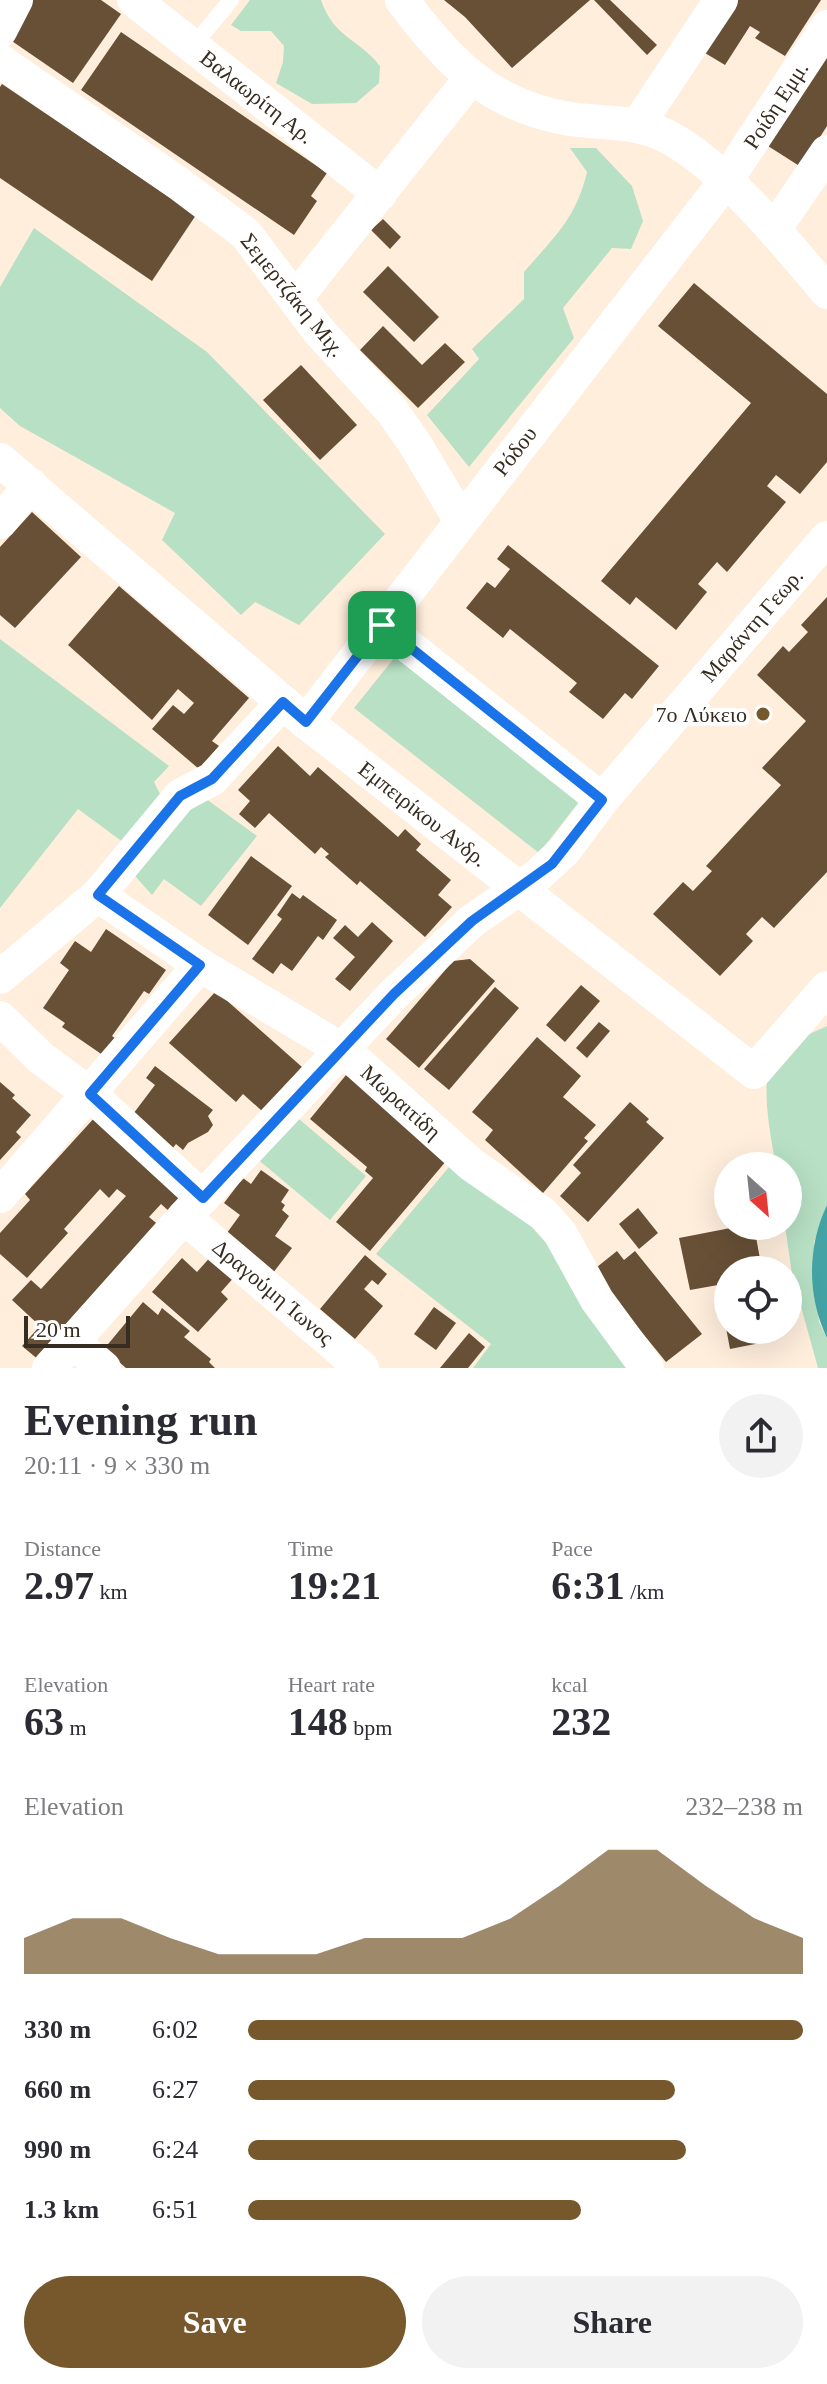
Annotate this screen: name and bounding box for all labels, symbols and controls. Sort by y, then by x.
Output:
street label: Βαλαωρίτη Αρ. [195,45,319,149]
street label: Ροίδη Εμμ. [739,57,813,153]
street label: Σεμερτζάκη Μιχ. [236,228,350,362]
street label: Ρόδου [488,421,542,481]
street label: Μαράντη Γεωρ. [696,563,808,687]
pin [348,591,416,659]
icon: arrive [360,603,404,647]
place label: 7o Λύκειο [655,702,747,727]
marker: 7o Λύκειο [754,705,772,723]
street label: Εμπειρίκου Ανδρ. [354,756,492,872]
street label: Μωραιτίδη [356,1060,446,1144]
north arrow [714,1152,802,1240]
map controls [714,1152,802,1344]
street label: Δραγούμη Ίωνος [207,1234,339,1350]
button: locate [714,1256,802,1344]
scale bar [24,1312,130,1348]
text: 20 m [36,1317,81,1342]
button: share [719,1394,803,1478]
text: Evening run [24,1396,258,1445]
text: 20:11 · 9 × 330 m [24,1451,210,1480]
text: Distance [24,1536,101,1561]
text: Time [288,1536,333,1561]
text: Pace [551,1536,593,1561]
text: 2.97 [24,1563,94,1608]
text: 19:21 [288,1563,381,1608]
text: 6:31 [551,1563,625,1608]
text: km [94,1579,128,1604]
text: /km [625,1579,664,1604]
text: Elevation [24,1672,108,1697]
text: Heart rate [288,1672,375,1697]
text: kcal [551,1672,588,1697]
text: 63 [24,1699,64,1744]
text: 148 [288,1699,348,1744]
text: 232 [551,1699,611,1744]
text: m [64,1715,87,1740]
text: bpm [348,1715,392,1740]
text: Elevation [24,1792,124,1821]
text: 232–238 m [685,1792,803,1821]
text: 330 m [24,2015,91,2044]
text: 6:02 [152,2015,198,2044]
text: 660 m [24,2075,91,2104]
text: 6:27 [152,2075,198,2104]
text: 990 m [24,2135,91,2164]
text: 6:24 [152,2135,198,2164]
text: 1.3 km [24,2195,99,2224]
text: 6:51 [152,2195,198,2224]
button: Save [24,2276,406,2368]
button: Share [422,2276,803,2368]

